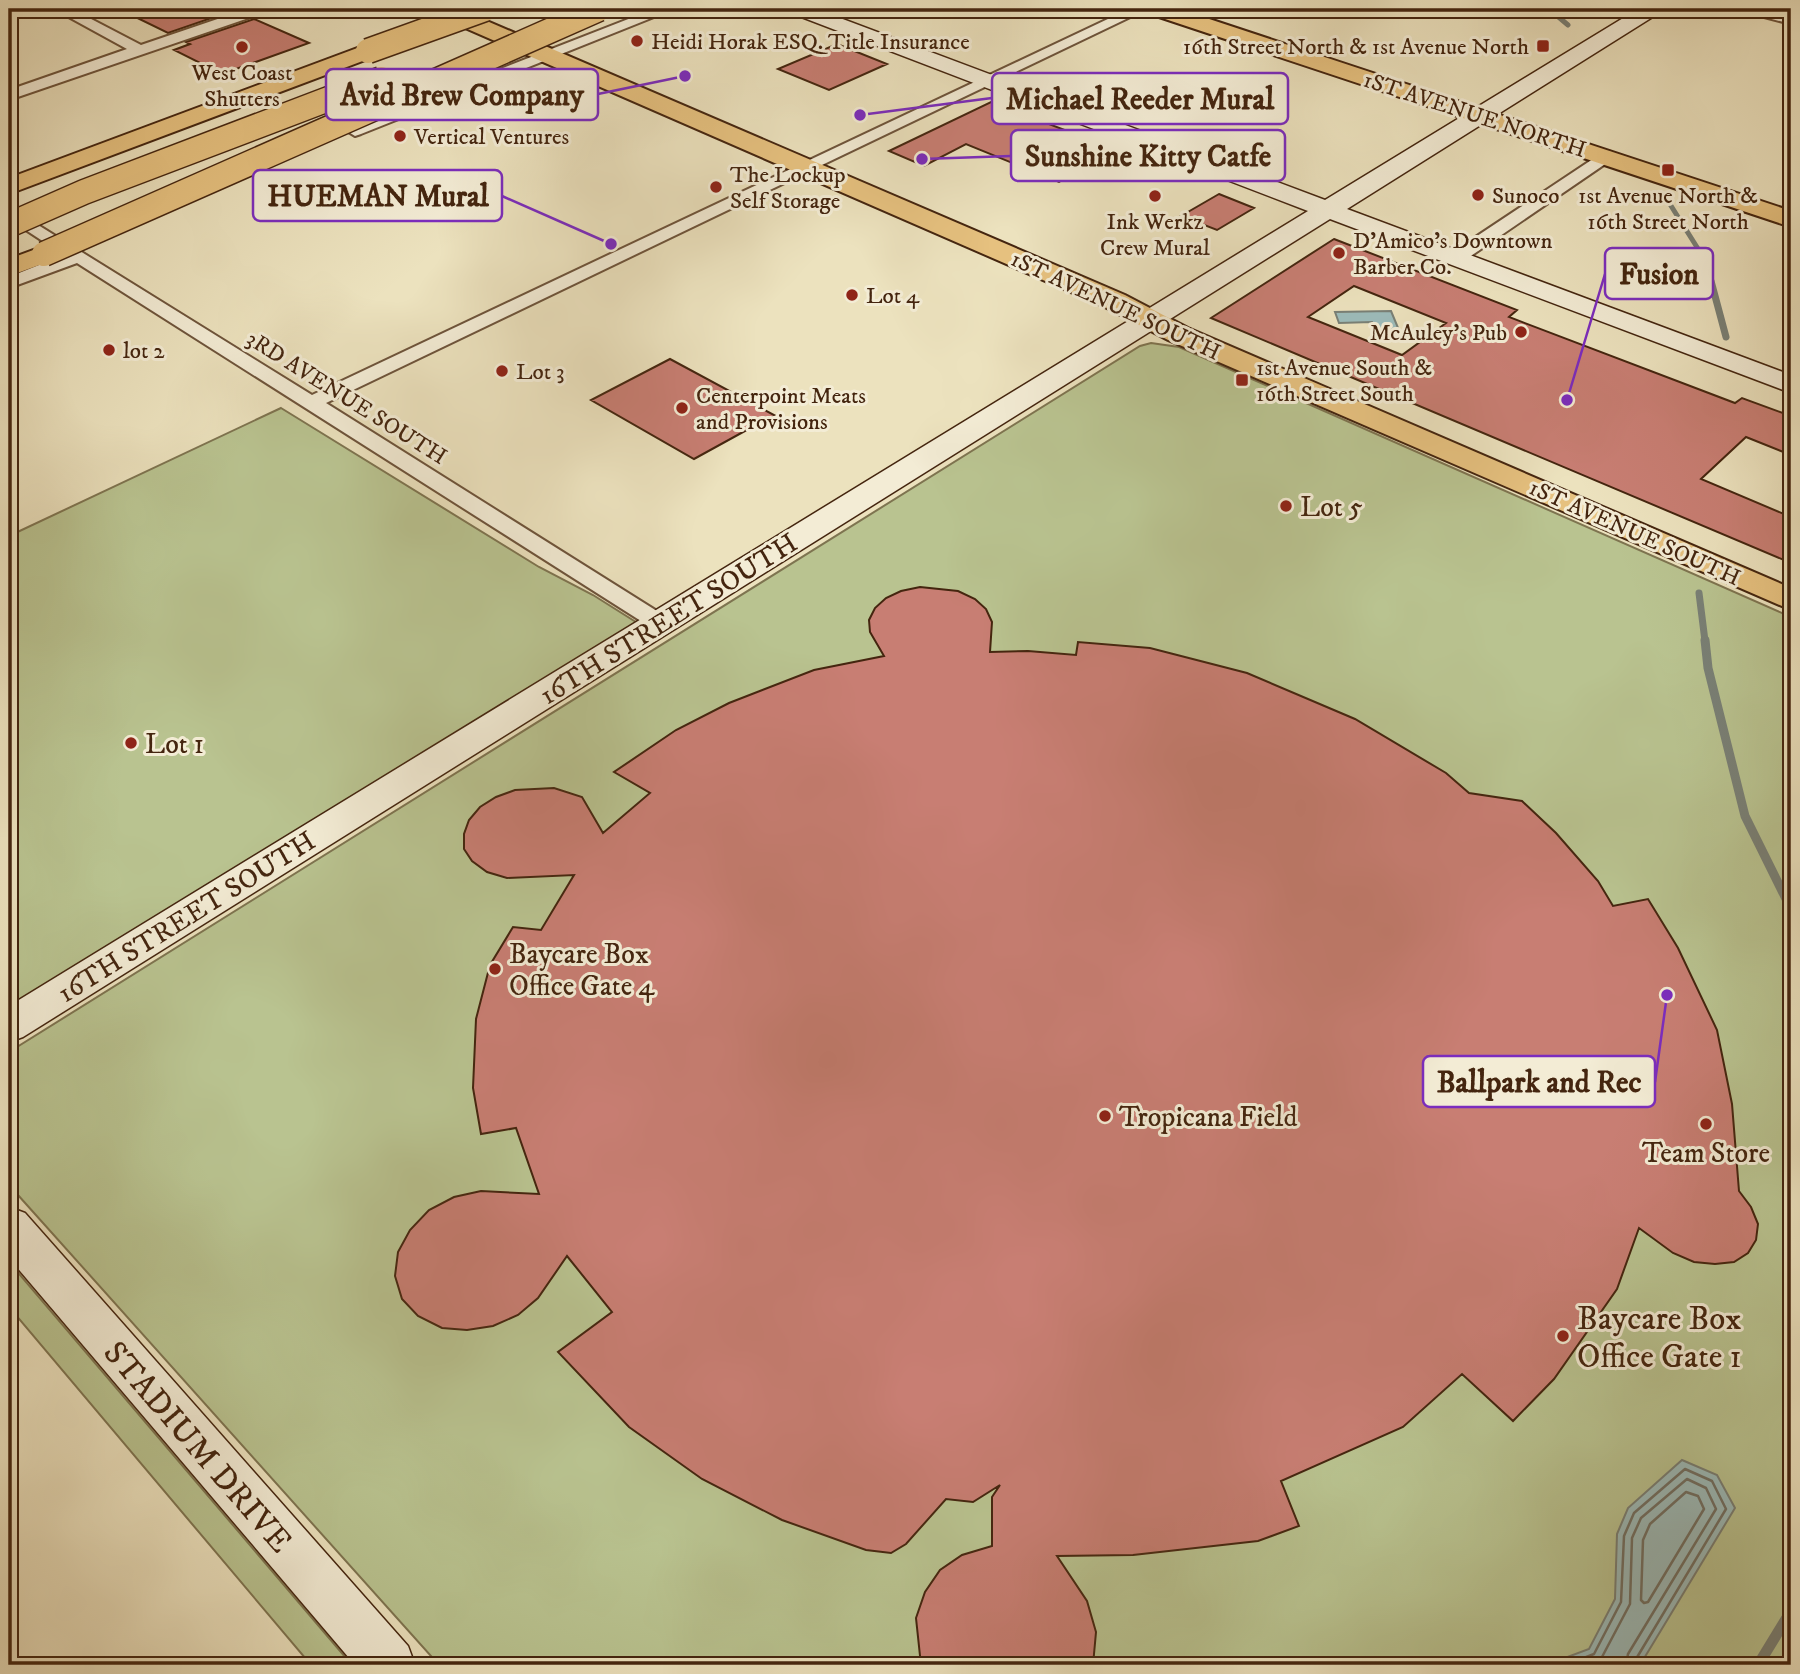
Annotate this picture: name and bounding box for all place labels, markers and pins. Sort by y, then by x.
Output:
place label: Heidi Horak ESQ. Title Insurance [651,28,970,57]
marker: Heidi Horak ESQ. Title Insurance [629,33,645,49]
place label: 16th Street North & 1st Avenue North [1183,33,1529,62]
marker: 16th Street North & 1st Avenue North [1535,38,1551,54]
marker: West Coast Shutters [234,39,250,55]
place label: West Coast Shutters [191,59,292,114]
callout: Avid Brew Company [326,69,598,120]
callout: Michael Reeder Mural [992,73,1288,124]
place label: Vertical Ventures [413,123,570,152]
marker: Vertical Ventures [392,128,408,144]
callout: Sunshine Kitty Catfe [1011,130,1285,181]
place label: The Lockup Self Storage [730,161,845,216]
marker: 1st Avenue North & 16th Street North [1660,162,1676,178]
callout: HUEMAN Mural [253,170,502,221]
marker: The Lockup Self Storage [708,179,724,195]
place label: Sunoco [1492,182,1559,211]
place label: 1st Avenue North & 16th Street North [1578,182,1758,237]
marker: Sunoco [1470,187,1486,203]
marker: Ink Werkz Crew Mural [1147,188,1163,204]
place label: Ink Werkz Crew Mural [1100,208,1210,263]
place label: D'Amico's Downtown Barber Co. [1353,227,1553,282]
marker: D'Amico's Downtown Barber Co. [1331,245,1347,261]
callout: Fusion [1605,248,1713,299]
place label: Lot 4 [866,282,920,311]
marker: Lot 4 [844,287,860,303]
place label: McAuley's Pub [1370,319,1507,348]
marker: McAuley's Pub [1513,324,1529,340]
place label: lot 2 [123,337,165,366]
marker: lot 2 [101,342,117,358]
place label: 1st Avenue South & 16th Street South [1256,354,1432,409]
place label: Lot 3 [516,358,565,387]
marker: Lot 3 [494,363,510,379]
marker: 1st Avenue South & 16th Street South [1234,372,1250,388]
place label: Centerpoint Meats and Provisions [696,382,866,437]
marker: Centerpoint Meats and Provisions [674,400,690,416]
place label: Lot 5 [1300,490,1363,525]
marker: Lot 5 [1278,498,1294,514]
place label: Lot 1 [145,727,204,762]
marker: Lot 1 [123,735,139,751]
place label: Baycare Box Office Gate 4 [509,937,655,1004]
marker: Baycare Box Office Gate 4 [487,961,503,977]
callout: Ballpark and Rec [1423,1056,1655,1107]
place label: Tropicana Field [1119,1100,1298,1135]
marker: Tropicana Field [1097,1108,1113,1124]
marker: Team Store [1698,1116,1714,1132]
place label: Team Store [1642,1136,1770,1171]
place label: Baycare Box Office Gate 1 [1577,1299,1742,1378]
marker: Baycare Box Office Gate 1 [1555,1328,1571,1344]

